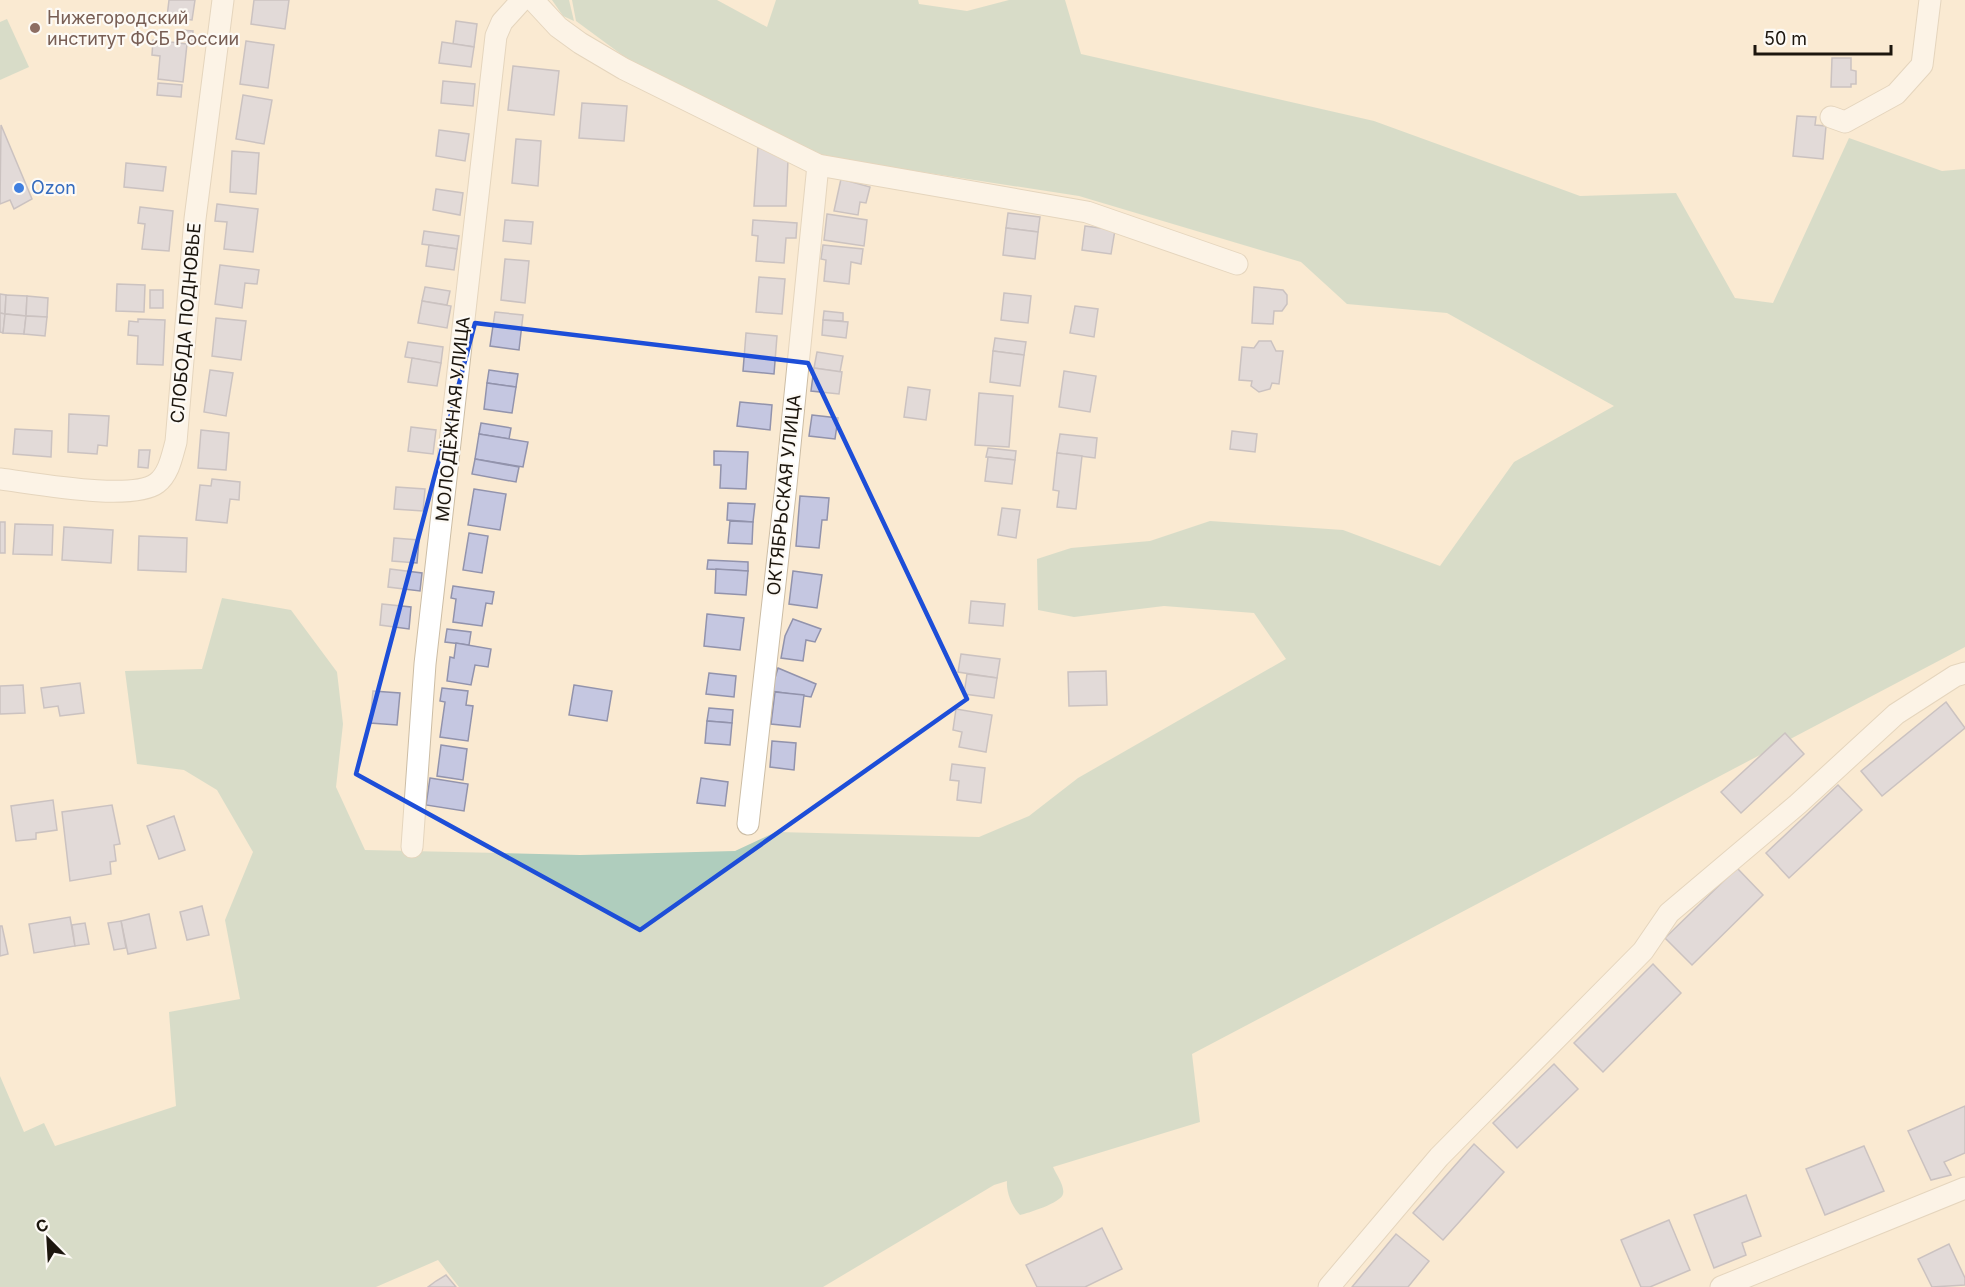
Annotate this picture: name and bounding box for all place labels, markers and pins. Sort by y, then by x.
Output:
place label: Нижегородский институт ФСБ России [47,7,239,49]
marker: Нижегородский институт ФСБ России [28,21,42,35]
place label: Ozon [31,177,76,198]
marker: Ozon [12,181,26,195]

